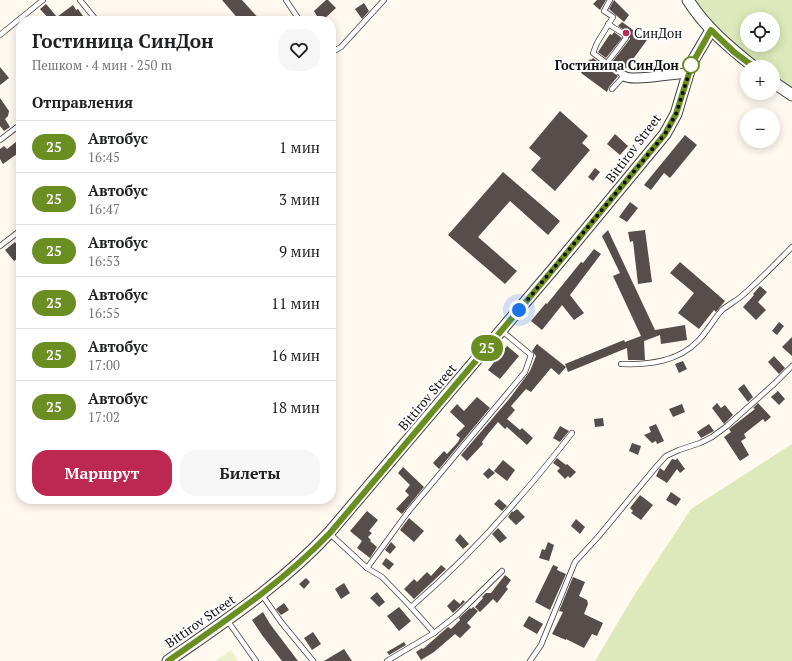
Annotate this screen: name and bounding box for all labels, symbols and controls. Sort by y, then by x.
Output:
map controls [740,12,780,148]
button: locate [740,12,780,52]
place label: СинДон [634,24,682,42]
text: Гостиница СинДон [32,28,214,53]
marker: СинДон [621,28,631,38]
button: heart [278,29,320,71]
text: Пешком · 4 мин · 250 m [32,56,172,74]
place label: Гостиница СинДон [555,56,679,74]
marker: Гостиница СинДон [682,56,700,74]
button: + [740,60,780,100]
text: Отправления [32,92,133,112]
button: − [740,108,780,148]
street label: Bittirov Street [601,110,665,186]
text: Автобус [88,128,148,148]
text: 25 [46,137,62,156]
text: 1 мин [279,137,320,157]
text: 16:45 [88,148,120,166]
text: Автобус [88,180,148,200]
text: 25 [46,189,62,208]
text: 3 мин [279,189,320,209]
text: 16:47 [88,200,120,218]
text: Автобус [88,232,148,252]
text: 25 [46,241,62,260]
text: 9 мин [279,241,320,261]
text: 16:53 [88,252,120,270]
text: Автобус [88,284,148,304]
text: 25 [46,293,62,312]
text: 11 мин [271,293,320,313]
your location [509,300,529,320]
text: 16:55 [88,304,120,322]
line badge: 25 [469,335,505,361]
text: Автобус [88,336,148,356]
text: 25 [479,338,495,357]
text: 25 [46,345,62,364]
text: 16 мин [271,345,320,365]
text: 17:00 [88,356,120,374]
street label: Bittirov Street [394,360,460,434]
text: Автобус [88,388,148,408]
text: 25 [46,397,62,416]
text: 18 мин [271,397,320,417]
text: 17:02 [88,408,120,426]
button: Маршрут [32,450,172,496]
button: Билеты [180,450,320,496]
street label: Bittirov Street [161,590,239,652]

